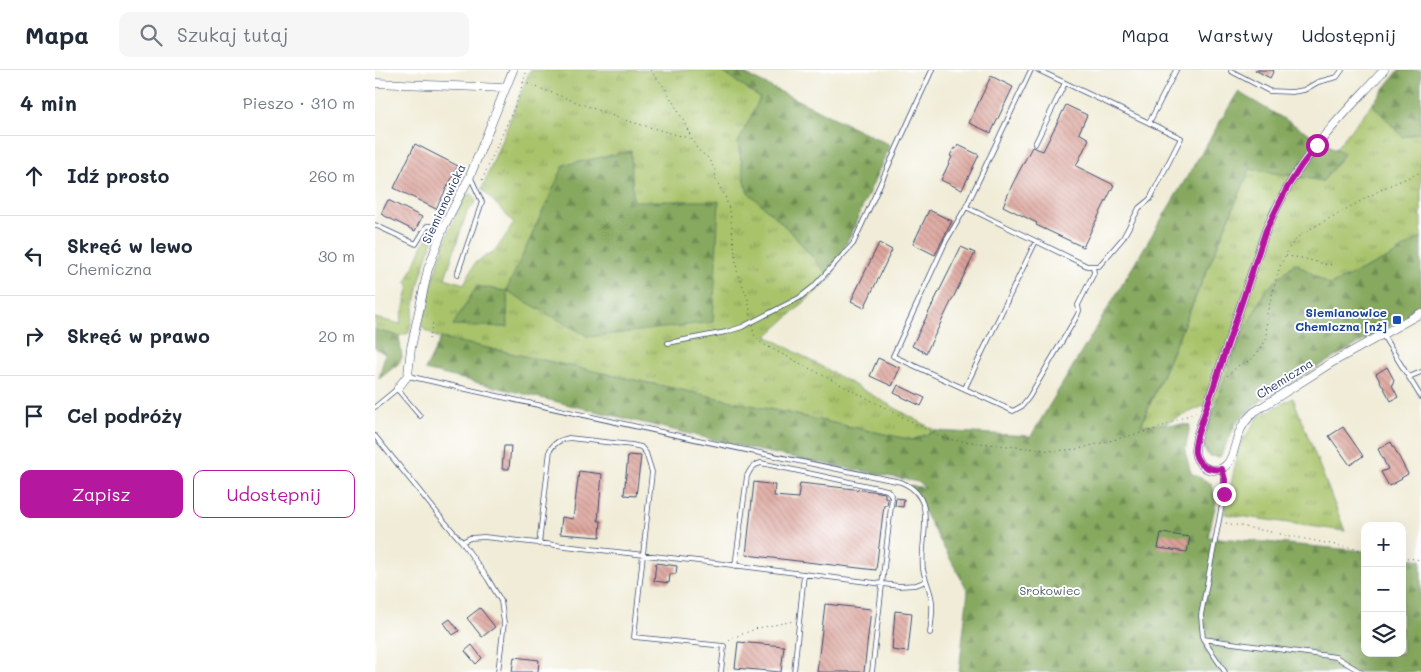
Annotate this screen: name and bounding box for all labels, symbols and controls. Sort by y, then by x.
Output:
search box [119,12,469,57]
text: Mapa [25,19,89,50]
icon: search [137,21,165,49]
text: Szukaj tutaj [177,22,288,47]
text: Mapa [1121,23,1169,47]
text: Warstwy [1197,23,1273,47]
text: Udostępnij [1301,23,1396,47]
text: 4 min [20,89,77,116]
text: Pieszo · 310 m [243,92,355,113]
route start [1306,134,1329,157]
street label: Siemianowicka [418,161,469,246]
icon: ahead [20,162,48,190]
text: Idź prosto [67,163,169,188]
text: 260 m [309,165,355,186]
text: Skręć w lewo [67,233,193,258]
icon: left [20,242,48,270]
text: 30 m [318,245,355,266]
text: Chemiczna [67,258,152,279]
place label: Siemianowice Chemiczna [nż] [1295,304,1387,334]
marker: Siemianowice Chemiczna [nż] [1391,314,1403,326]
icon: right [20,322,48,350]
text: Skręć w prawo [67,323,210,348]
text: 20 m [318,325,355,346]
street label: Chemiczna [1253,354,1316,402]
icon: arrive [20,402,48,430]
text: Cel podróży [67,403,182,428]
button: Zapisz [20,470,183,518]
button: Udostępnij [193,470,355,518]
route end [1213,483,1236,506]
map controls [1361,522,1406,657]
button: + [1361,522,1406,567]
button: − [1361,567,1406,612]
park label: Srokowiec [1020,582,1080,598]
button: layers [1361,612,1406,657]

